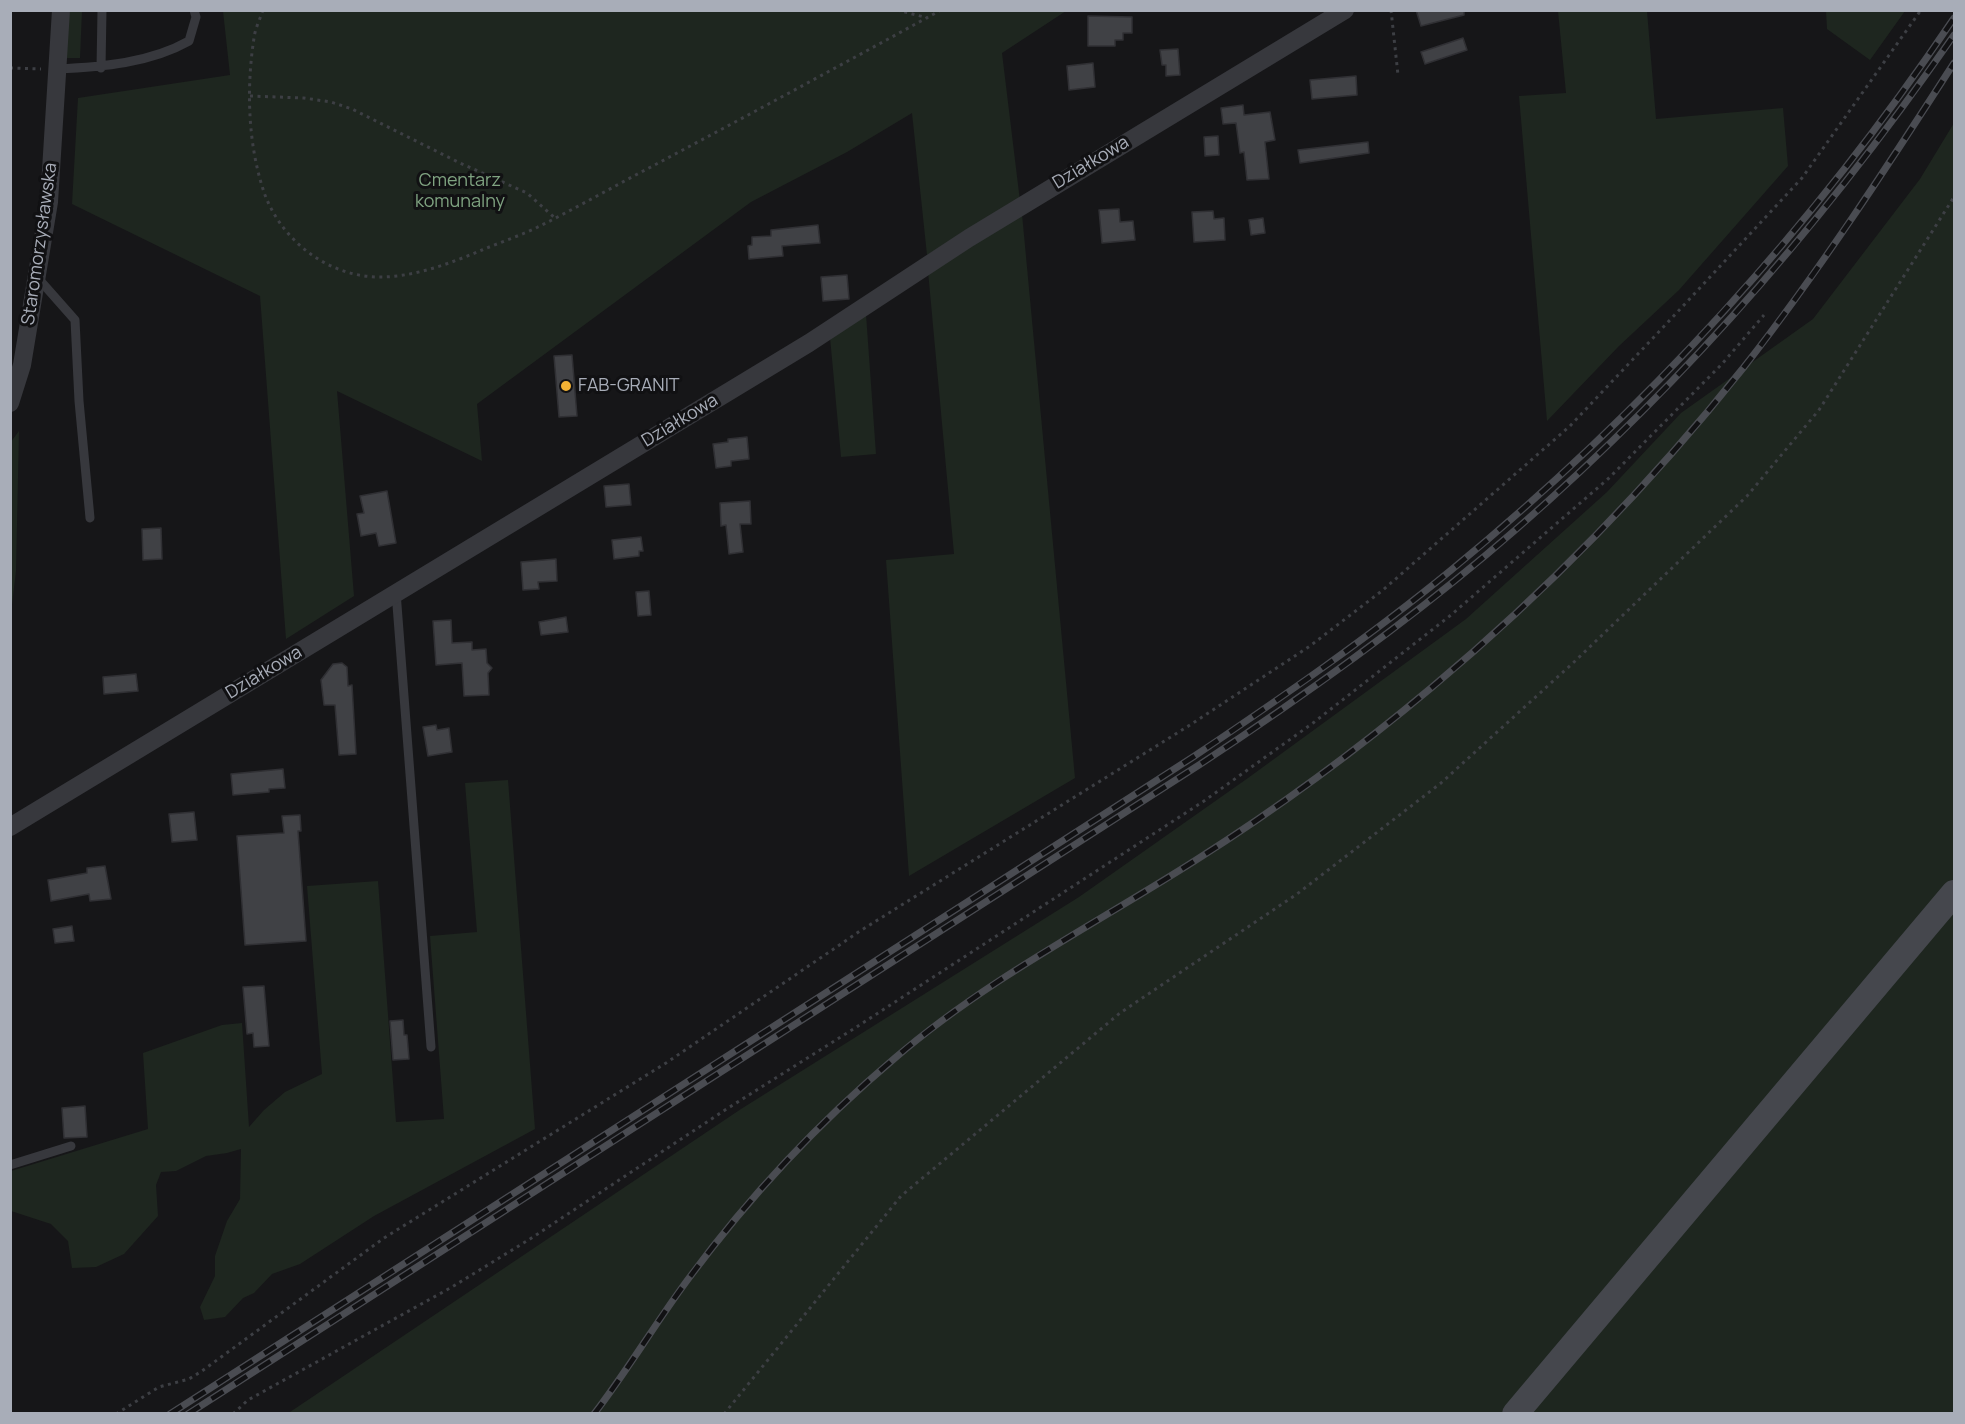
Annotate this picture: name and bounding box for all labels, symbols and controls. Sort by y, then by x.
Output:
street label: Działkowa [1049,132,1133,194]
street label: Staromorzysławska [18,161,62,327]
park label: Cmentarz komunalny [415,170,505,213]
place label: FAB-GRANIT [578,375,680,397]
marker: FAB-GRANIT [559,379,573,393]
street label: Działkowa [638,390,722,452]
street label: Działkowa [222,642,306,704]

